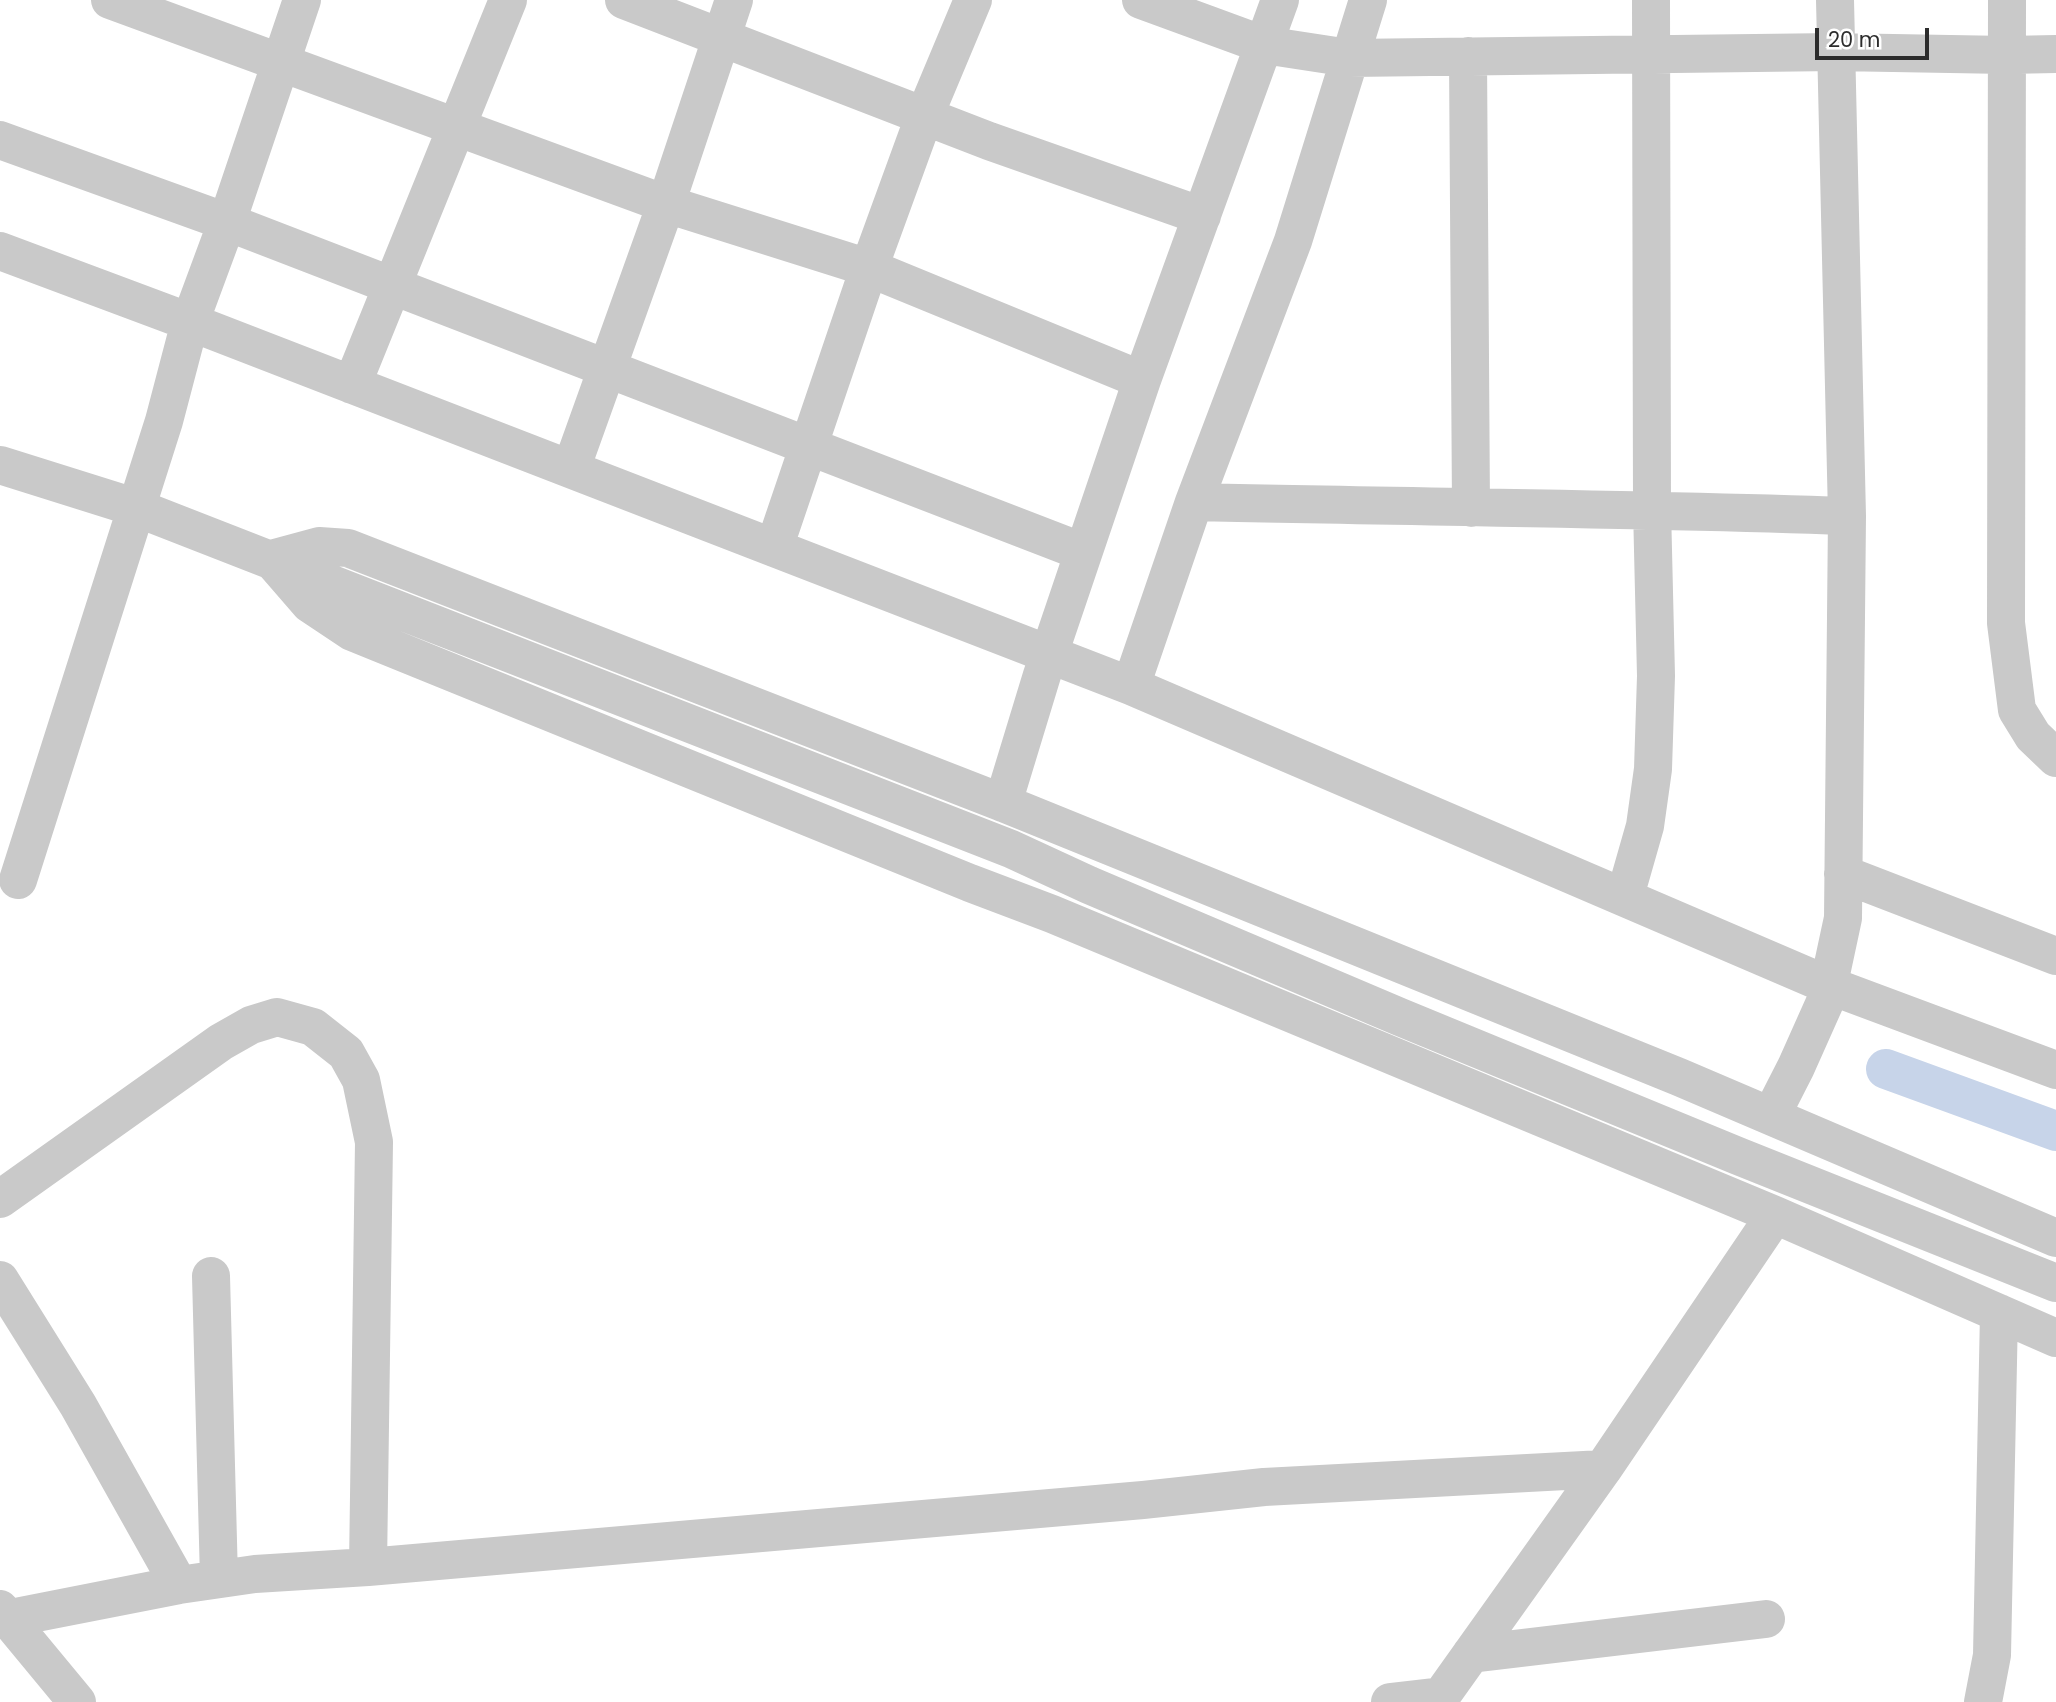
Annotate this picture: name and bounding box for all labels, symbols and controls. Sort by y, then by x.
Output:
scale bar [1818,14,1932,58]
text: 20 m [1828,25,1881,54]

